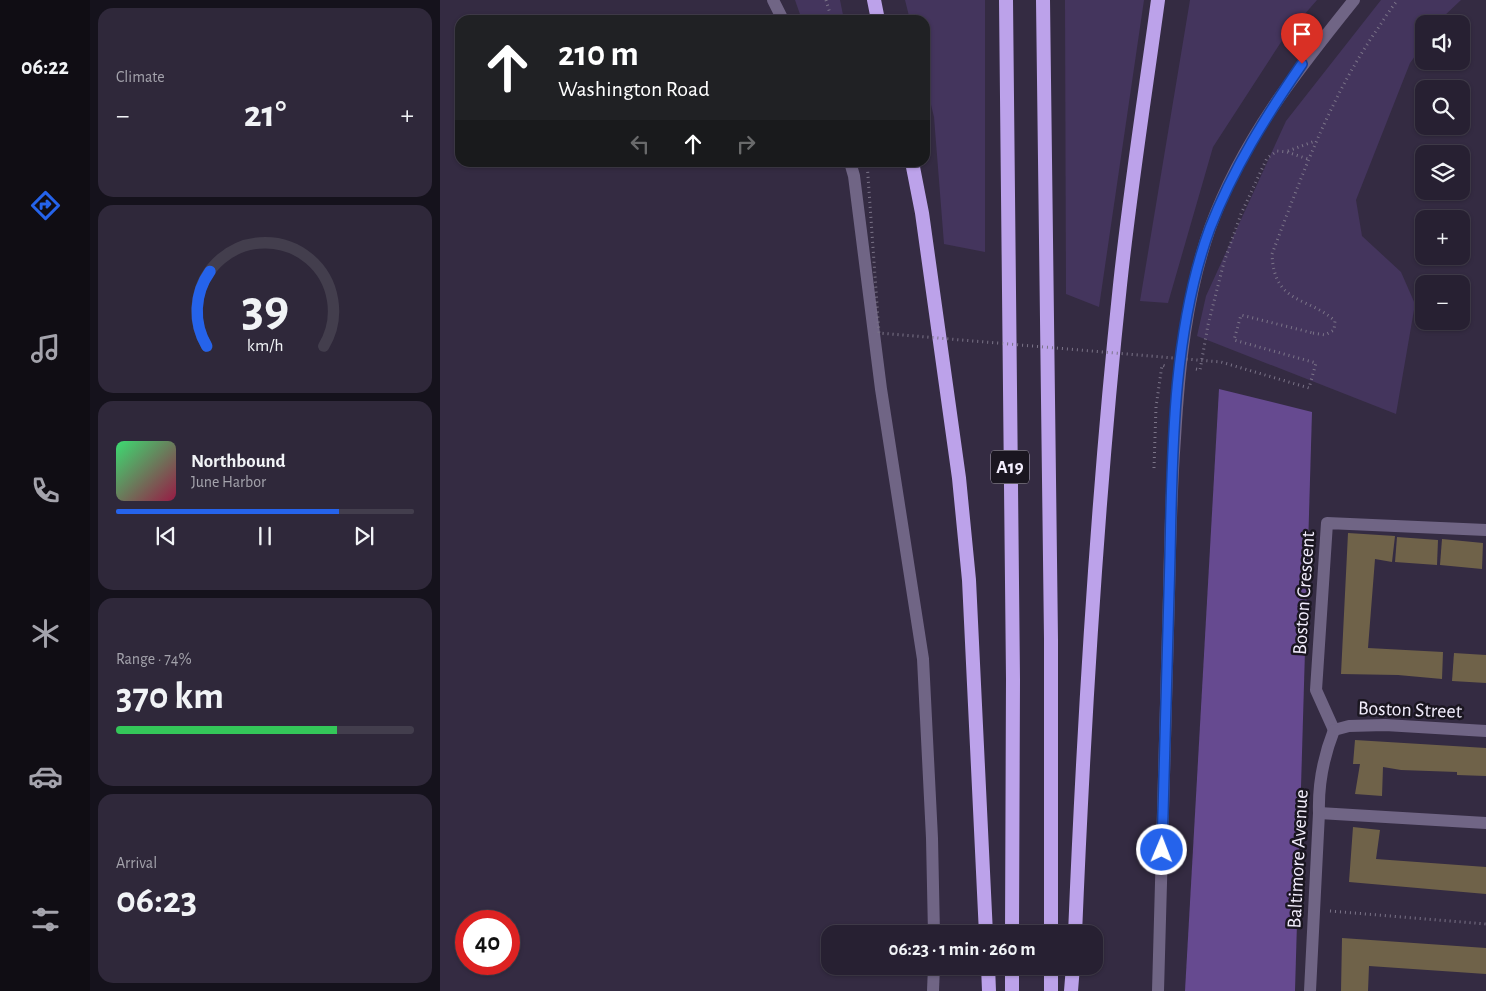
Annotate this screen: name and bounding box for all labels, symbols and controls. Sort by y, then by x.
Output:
pin [1281,13,1323,64]
map controls [1415,15,1470,330]
button: sound [1415,15,1470,70]
icon: arrive [1288,20,1316,48]
icon: ahead [475,35,540,100]
text: 210 m [558,37,639,72]
text: 06:22 [21,56,69,78]
text: Climate [116,69,165,85]
text: Washington Road [558,78,710,100]
button: search [1415,80,1470,135]
text: 21° [244,96,286,134]
text: − [116,102,129,130]
text: + [401,102,414,130]
icon: left [626,130,654,158]
icon: ahead [679,130,707,158]
icon: right [732,130,760,158]
button: layers [1415,145,1470,200]
icon: directions [28,188,63,223]
button: + [1415,210,1470,265]
button: − [1415,275,1470,330]
text: 39 [241,283,289,335]
icon: music [28,331,63,366]
text: km/h [247,337,283,355]
road number: A19 [991,451,1029,484]
text: Northbound [191,452,286,471]
icon: phone [28,473,63,508]
text: June Harbor [191,474,266,490]
icon: previous [152,522,180,550]
icon: pause [251,522,279,550]
icon: next [350,522,378,550]
street label: Boston Crescent [1290,530,1318,655]
icon: climate [28,616,63,651]
text: Range · 74% [116,651,192,667]
text: 370 km [116,678,224,716]
street label: Boston Street [1358,698,1463,722]
icon: car [28,759,63,794]
street label: Baltimore Avenue [1284,789,1312,929]
position arrow [1135,823,1187,875]
text: Arrival [116,855,157,871]
text: 06:23 [116,882,197,920]
icon: filters [28,902,63,937]
speed limit sign: 40 [455,910,520,975]
text: 06:23 · 1 min · 260 m [888,940,1036,959]

